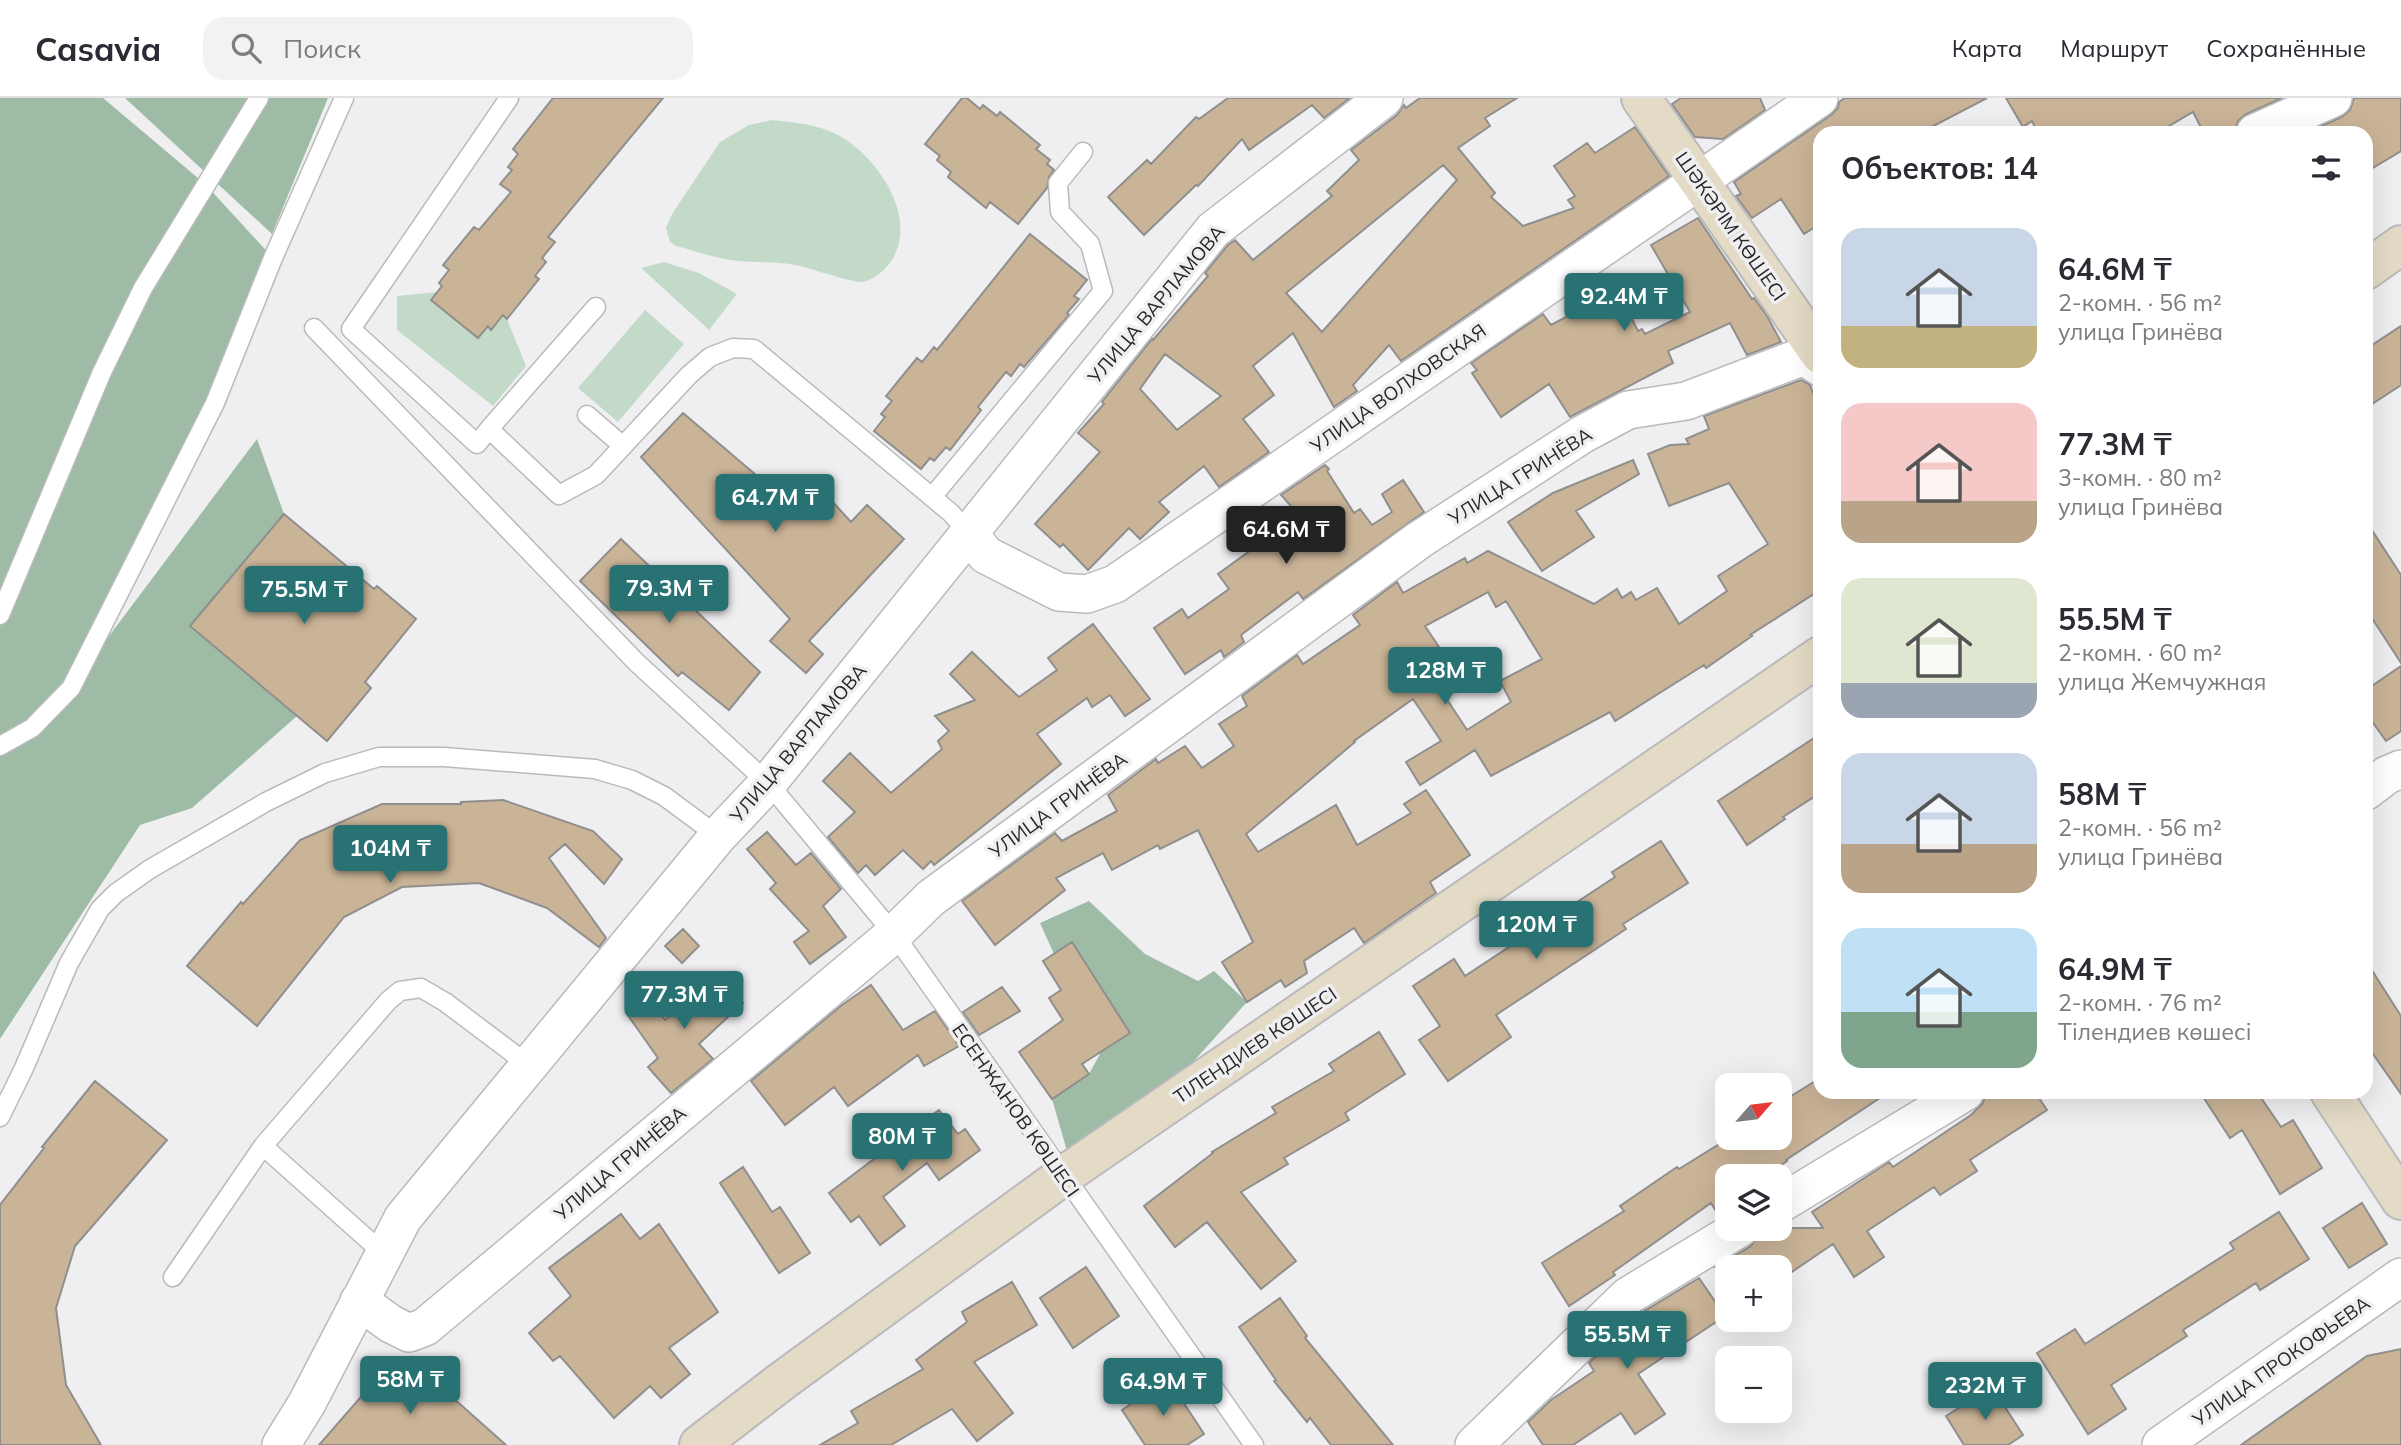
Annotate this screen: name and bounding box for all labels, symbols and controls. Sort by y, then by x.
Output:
search box [203,17,693,80]
text: Casavia [35,28,161,69]
icon: search [227,29,265,67]
text: Поиск [283,32,361,65]
text: Карта [1952,33,2022,63]
text: Маршрут [2060,33,2168,63]
text: Сохранённые [2206,33,2366,63]
street label: ШӘКӘРІМ КӨШЕСІ [1671,147,1791,305]
text: Объектов: 14 [1841,149,2038,187]
icon: filters [2307,149,2345,187]
street label: УЛИЦА ВАРЛАМОВА [1082,220,1229,389]
text: 64.6M ₸ [2058,250,2172,288]
icon: home [1897,256,1981,340]
pin: 92.4M ₸ [1559,274,1689,333]
text: 92.4M ₸ [1580,281,1668,310]
text: 2-комн. · 56 m² [2058,288,2222,317]
text: улица Гринёва [2058,317,2223,346]
street label: УЛИЦА ВОЛХОВСКАЯ [1305,318,1491,458]
street label: УЛИЦА ГРИНЁВА [1443,422,1596,530]
text: 77.3M ₸ [2058,425,2172,463]
icon: home [1897,431,1981,515]
text: 3-комн. · 80 m² [2058,463,2222,492]
pin: 64.7M ₸ [710,474,840,534]
text: 64.7M ₸ [731,482,819,511]
text: улица Гринёва [2058,492,2223,521]
pin: 64.6M ₸ [1221,506,1351,566]
text: 64.6M ₸ [1242,514,1330,543]
pin: 75.5M ₸ [239,566,369,626]
pin: 79.3M ₸ [604,566,734,625]
text: 79.3M ₸ [625,573,713,602]
text: 75.5M ₸ [260,574,348,603]
text: 55.5M ₸ [2058,600,2172,638]
icon: home [1897,606,1981,690]
text: 2-комн. · 60 m² [2058,638,2222,667]
pin: 128M ₸ [1388,648,1502,707]
text: 128M ₸ [1404,655,1486,684]
street label: УЛИЦА ВАРЛАМОВА [724,659,871,828]
text: улица Жемчужная [2058,667,2266,696]
street label: УЛИЦА ГРИНЁВА [983,747,1132,864]
text: 58M ₸ [2058,775,2146,813]
icon: home [1897,781,1981,865]
text: 2-комн. · 56 m² [2058,813,2222,842]
pin: 104M ₸ [333,826,447,885]
text: 104M ₸ [349,833,431,862]
text: улица Гринёва [2058,842,2223,871]
pin: 120M ₸ [1479,902,1593,961]
text: 120M ₸ [1495,909,1577,938]
text: 64.9M ₸ [2058,950,2172,988]
icon: home [1897,956,1981,1040]
pin: 77.3M ₸ [619,972,749,1031]
text: 77.3M ₸ [640,979,728,1008]
street label: ТІЛЕНДИЕВ КӨШЕСІ [1169,981,1341,1109]
text: 2-комн. · 76 m² [2058,988,2222,1017]
text: Тілендиев көшесі [2058,1017,2251,1046]
street label: ЕСЕНЖАНОВ КӨШЕСІ [947,1019,1085,1201]
north arrow [1715,1073,1792,1150]
map controls [1715,1073,1792,1423]
street label: УЛИЦА ГРИНЁВА [548,1101,691,1226]
pin: 80M ₸ [853,1114,951,1173]
text: 80M ₸ [868,1121,936,1150]
button: layers [1715,1164,1792,1241]
button: + [1715,1255,1792,1332]
street label: УЛИЦА ПРОКОФЬЕВА [2187,1291,2374,1432]
pin: 55.5M ₸ [1562,1312,1692,1371]
text: 55.5M ₸ [1583,1319,1671,1348]
button: − [1715,1346,1792,1423]
pin: 58M ₸ [361,1356,459,1416]
pin: 64.9M ₸ [1098,1358,1228,1418]
pin: 232M ₸ [1928,1362,2042,1422]
text: 58M ₸ [376,1364,444,1393]
text: 64.9M ₸ [1119,1366,1207,1395]
text: 232M ₸ [1944,1370,2026,1399]

